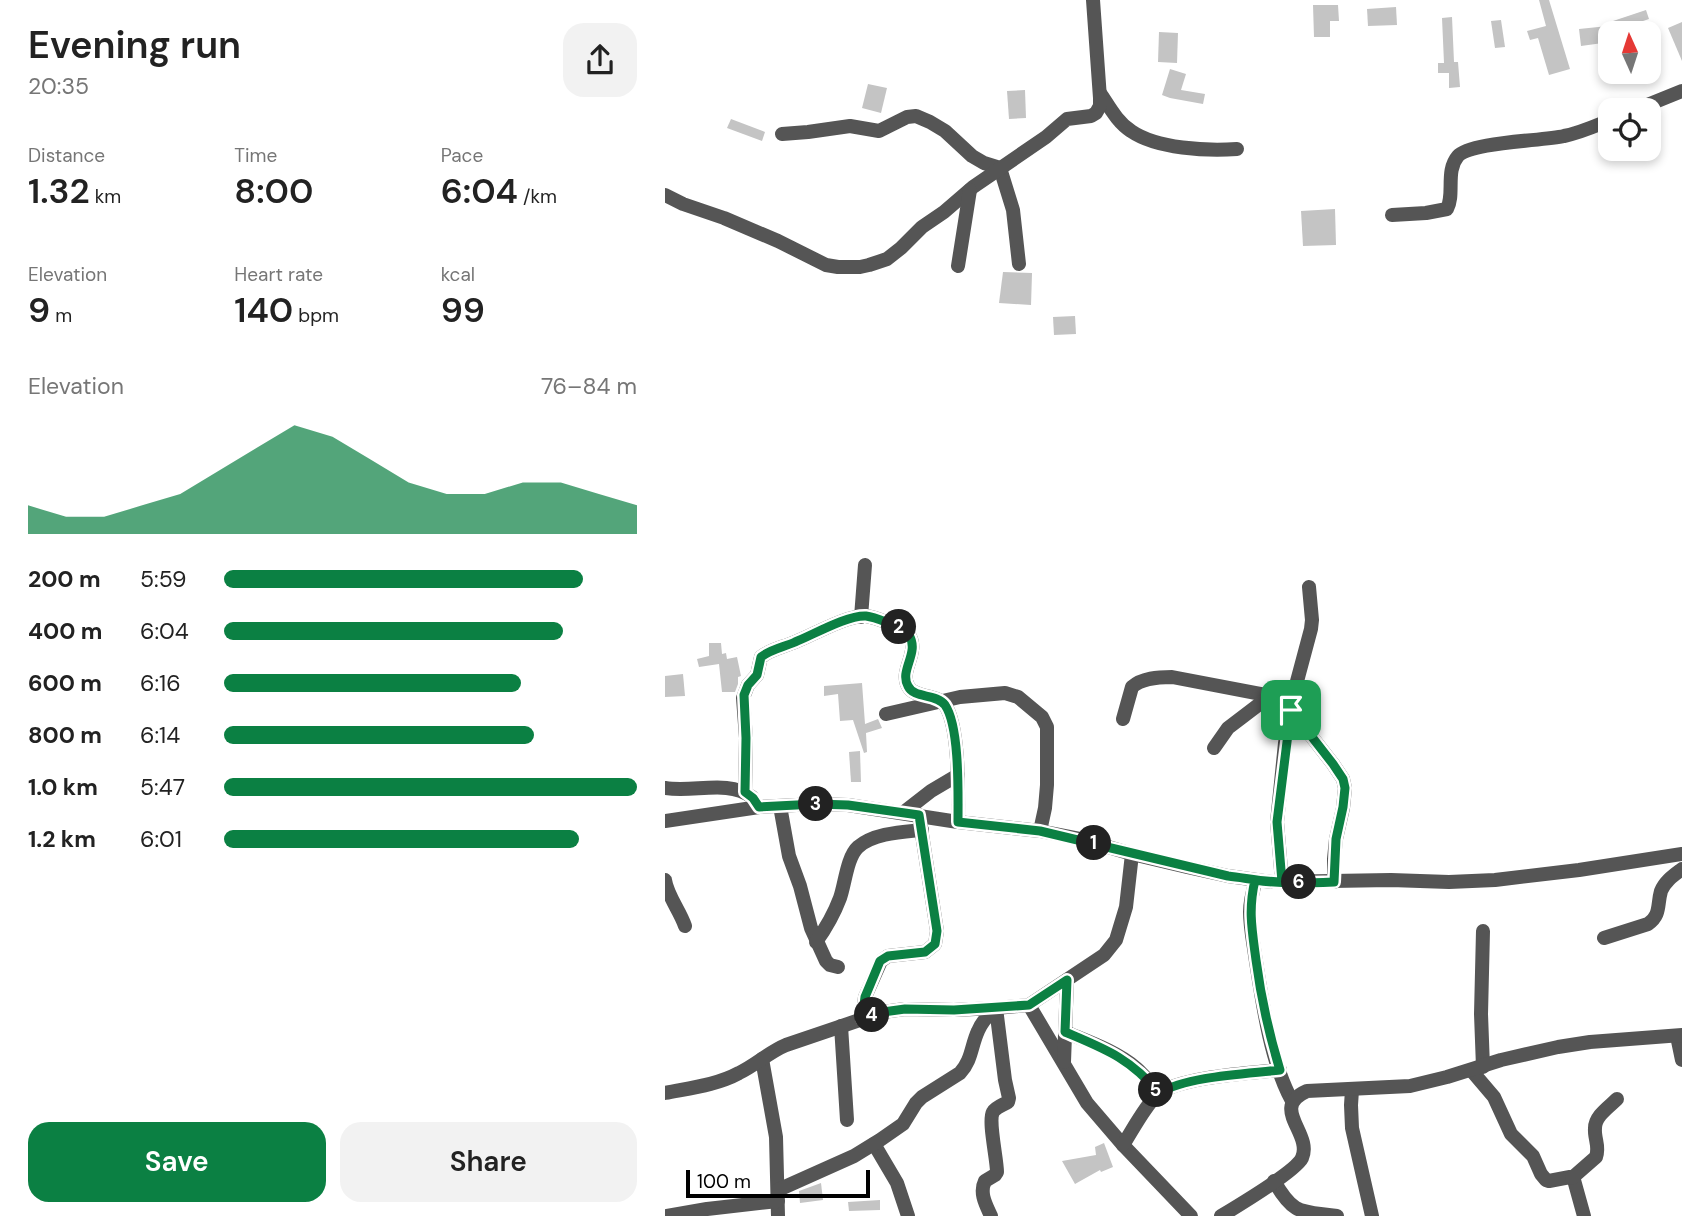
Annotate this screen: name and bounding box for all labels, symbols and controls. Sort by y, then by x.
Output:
text: Evening run [28,20,241,70]
north arrow [1598,21,1661,84]
map controls [1598,21,1661,161]
button: share [563,23,637,97]
text: 20:35 [28,71,89,101]
button: locate [1598,98,1661,161]
text: Distance [28,143,105,168]
text: Time [234,143,277,168]
text: Pace [441,143,483,168]
text: 1.32 [28,168,90,214]
text: 8:00 [234,168,313,214]
text: 6:04 [441,168,518,214]
text: km [90,184,121,209]
text: /km [518,184,557,209]
text: Elevation [28,262,107,287]
text: Heart rate [234,262,323,287]
text: kcal [441,262,475,287]
text: 9 [28,287,50,333]
text: 140 [234,287,293,333]
text: 99 [441,287,485,333]
text: m [50,303,72,328]
text: bpm [293,303,339,328]
text: Elevation [28,371,124,401]
text: 76–84 m [541,371,637,401]
text: 200 m [28,564,101,594]
text: 5:59 [140,564,186,594]
pin: 2 [881,610,917,644]
text: 2 [893,614,904,639]
text: 400 m [28,616,102,646]
text: 6:04 [140,616,189,646]
text: 600 m [28,668,102,698]
text: 6:16 [140,668,181,698]
pin [1261,680,1321,740]
icon: arrive [1272,691,1310,729]
text: 800 m [28,720,102,750]
text: 6:14 [140,720,180,750]
text: 1.0 km [28,772,98,802]
text: 5:47 [140,772,185,802]
pin: 3 [799,786,833,822]
text: 3 [810,791,821,816]
text: 1.2 km [28,824,96,854]
text: 6:01 [140,824,182,854]
pin: 1 [1077,826,1111,860]
text: 1 [1090,830,1097,855]
pin: 6 [1281,864,1317,900]
text: 6 [1292,869,1305,894]
pin: 4 [855,998,889,1032]
text: 4 [865,1002,878,1027]
pin: 5 [1139,1072,1173,1108]
text: 5 [1150,1077,1161,1102]
button: Save [28,1122,326,1202]
button: Share [340,1122,637,1202]
scale bar [686,1167,870,1199]
text: 100 m [697,1169,751,1194]

